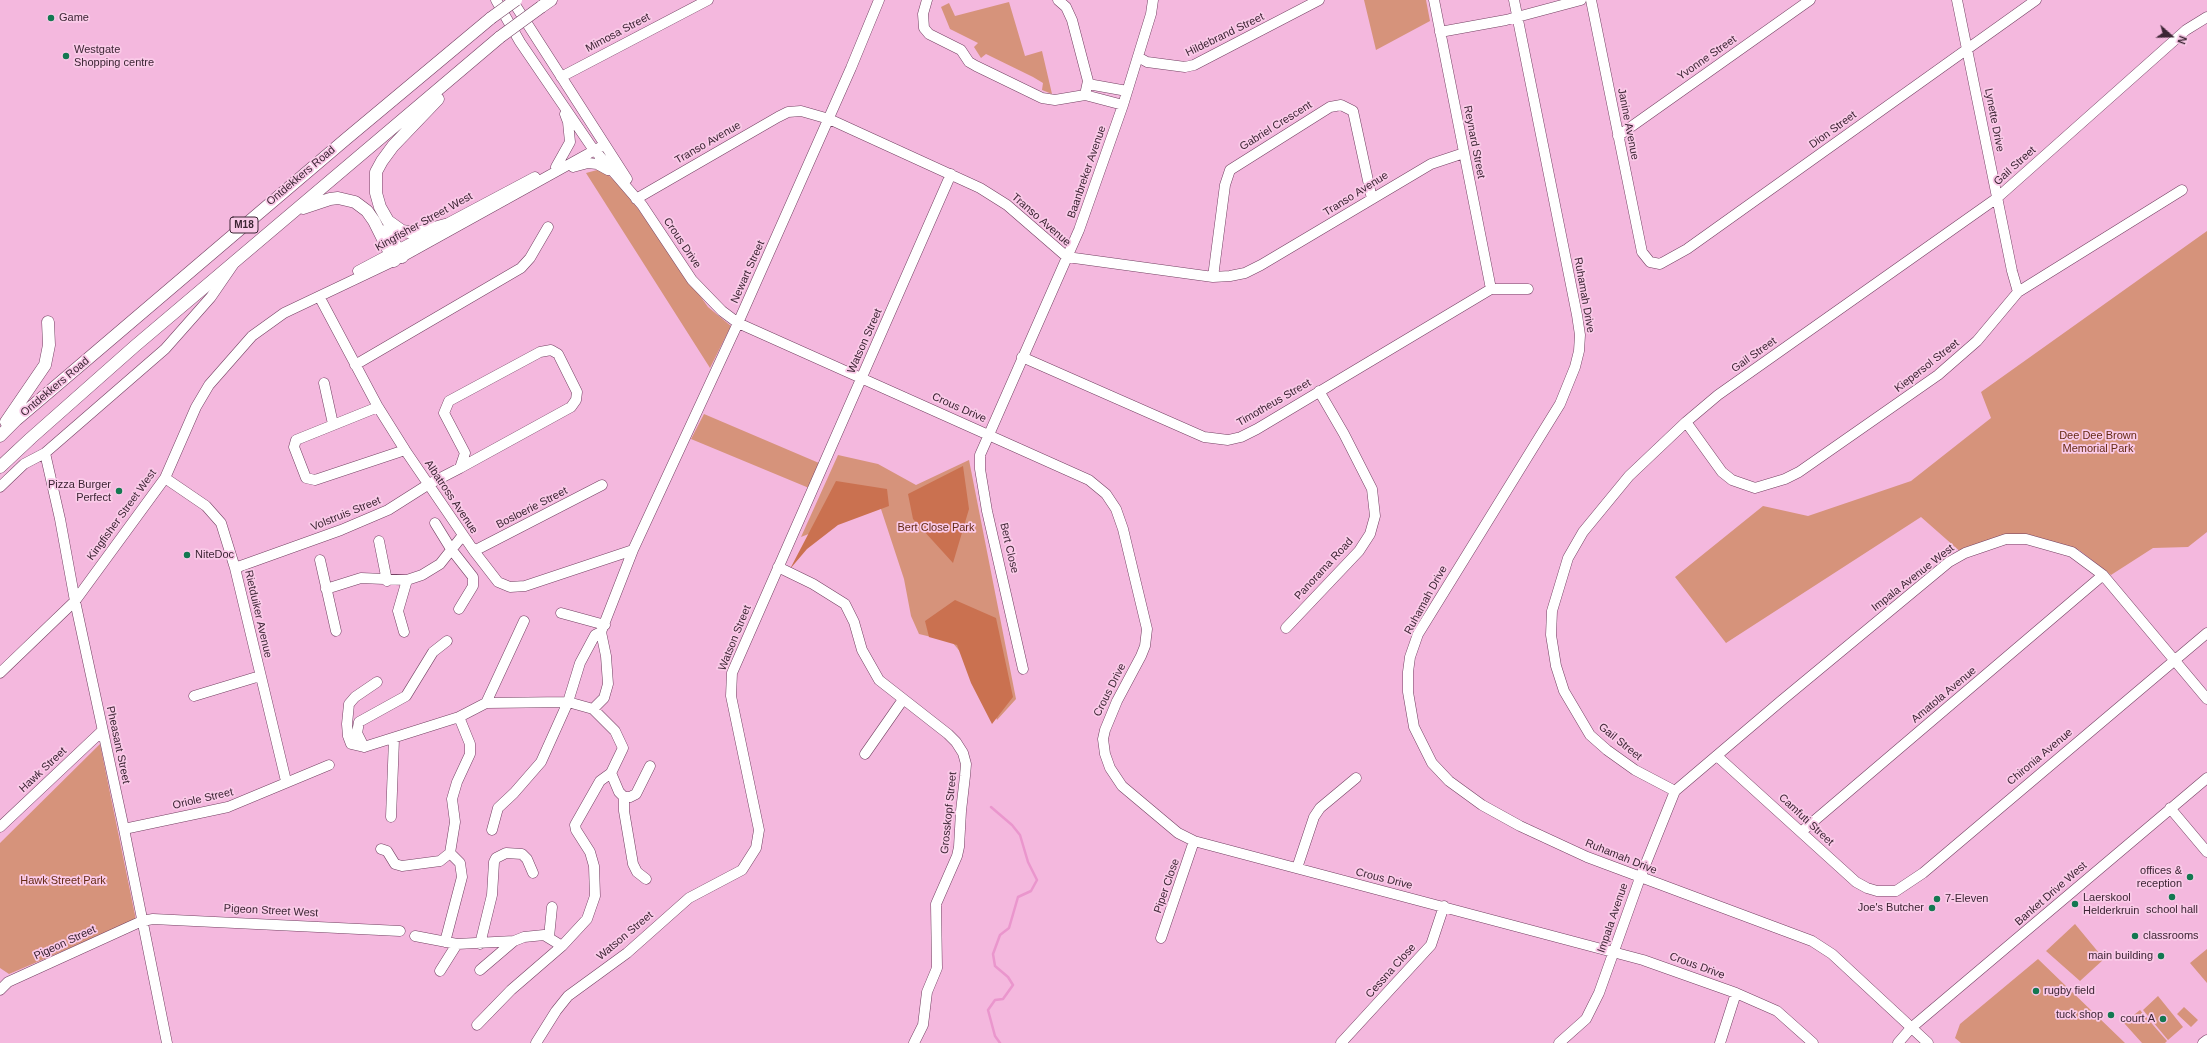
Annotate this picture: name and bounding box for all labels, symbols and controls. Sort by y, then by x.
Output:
street label: Hildebrand Street [1184,10,1266,60]
place label: Game [59,11,89,25]
street label: Mimosa Street [584,11,652,55]
marker: Game [46,13,56,23]
north arrow [2151,16,2191,56]
street label: Yvonne Street [1675,33,1739,83]
text: N [2175,34,2189,46]
place label: Westgate Shopping centre [74,43,154,69]
marker: Westgate Shopping centre [61,51,71,61]
street label: Janine Avenue [1615,87,1641,161]
street label: Lynette Drive [1981,87,2007,153]
street label: Gabriel Crescent [1238,99,1314,153]
street label: Reynard Street [1460,104,1488,180]
street label: Dion Street [1807,108,1859,152]
street label: Transo Avenue [673,119,743,167]
street label: Baanbreker Avenue [1065,124,1109,220]
street label: Ontdekkers Road [264,143,338,209]
street label: Gail Street [1991,144,2039,188]
street label: Transo Avenue [1321,169,1391,219]
street label: Kingfisher Street West [373,190,475,254]
street label: Transo Avenue [1009,191,1073,249]
street label: Crous Drive [660,215,704,271]
road number: M18 [230,217,258,233]
street label: Newart Street [728,239,768,305]
street label: Ruhamah Drive [1571,256,1597,334]
street label: Watson Street [845,307,885,375]
street label: Gail Street [1729,335,1779,375]
street label: Kiepersol Street [1892,337,1962,395]
street label: Ontdekkers Road [18,354,92,420]
street label: Timotheus Street [1235,376,1313,430]
street label: Crous Drive [930,390,988,426]
park label: Dee Dee Brown Memorial Park [2059,429,2137,455]
street label: Albatross Avenue [421,458,481,536]
street label: Kingfisher Street West [85,467,159,563]
place label: Pizza Burger Perfect [48,478,111,504]
street label: Bosloerie Street [494,484,570,532]
marker: Pizza Burger Perfect [114,486,124,496]
street label: Volstruis Street [309,494,383,534]
park label: Bert Close Park [897,521,975,535]
street label: Bert Close [997,521,1021,575]
street label: Panorama Road [1292,535,1356,603]
street label: Impala Avenue West [1869,542,1957,614]
place label: NiteDoc [195,548,234,562]
marker: NiteDoc [182,550,192,560]
street label: Ruhamah Drive [1402,563,1450,637]
street label: Rietduiker Avenue [241,569,275,659]
street label: Watson Street [716,603,754,673]
street label: Crous Drive [1091,661,1129,719]
street label: Amatola Avenue [1909,664,1979,726]
street label: Pheasant Street [103,705,133,785]
street label: Gail Street [1596,721,1644,763]
street label: Chironia Avenue [2005,726,2075,788]
street label: Hawk Street [17,745,69,795]
street label: Grosskopf Street [938,771,960,855]
street label: Oriole Street [171,786,235,812]
street label: Camfuti Street [1776,791,1836,849]
street label: Ruhamah Drive [1583,837,1659,877]
street label: Piper Close [1152,857,1182,915]
street label: Banket Drive West [2012,859,2090,929]
place label: offices & reception [2137,864,2182,890]
street label: Crous Drive [1354,866,1414,892]
marker: offices & reception [2185,872,2195,882]
park label: Hawk Street Park [20,874,106,888]
street label: Impala Avenue [1595,881,1631,955]
place label: Laerskool Helderkruin [2083,891,2139,917]
place label: 7-Eleven [1945,892,1988,906]
marker: school hall [2167,892,2177,902]
marker: 7-Eleven [1932,894,1942,904]
marker: Laerskool Helderkruin [2070,899,2080,909]
place label: Joe's Butcher [1858,901,1924,915]
street label: Pigeon Street West [223,902,319,920]
marker: Joe's Butcher [1927,903,1937,913]
place label: school hall [2146,903,2198,917]
street label: Watson Street [594,909,656,963]
street label: Pigeon Street [32,923,98,963]
place label: classrooms [2143,929,2199,943]
marker: classrooms [2130,931,2140,941]
street label: Cessna Close [1363,941,1419,1001]
place label: main building [2088,949,2153,963]
street label: Crous Drive [1667,950,1727,982]
marker: main building [2156,951,2166,961]
place label: rugby field [2044,984,2095,998]
marker: rugby field [2031,986,2041,996]
place label: tuck shop [2056,1008,2103,1022]
marker: tuck shop [2106,1010,2116,1020]
place label: court A [2120,1012,2155,1026]
marker: court A [2158,1014,2168,1024]

